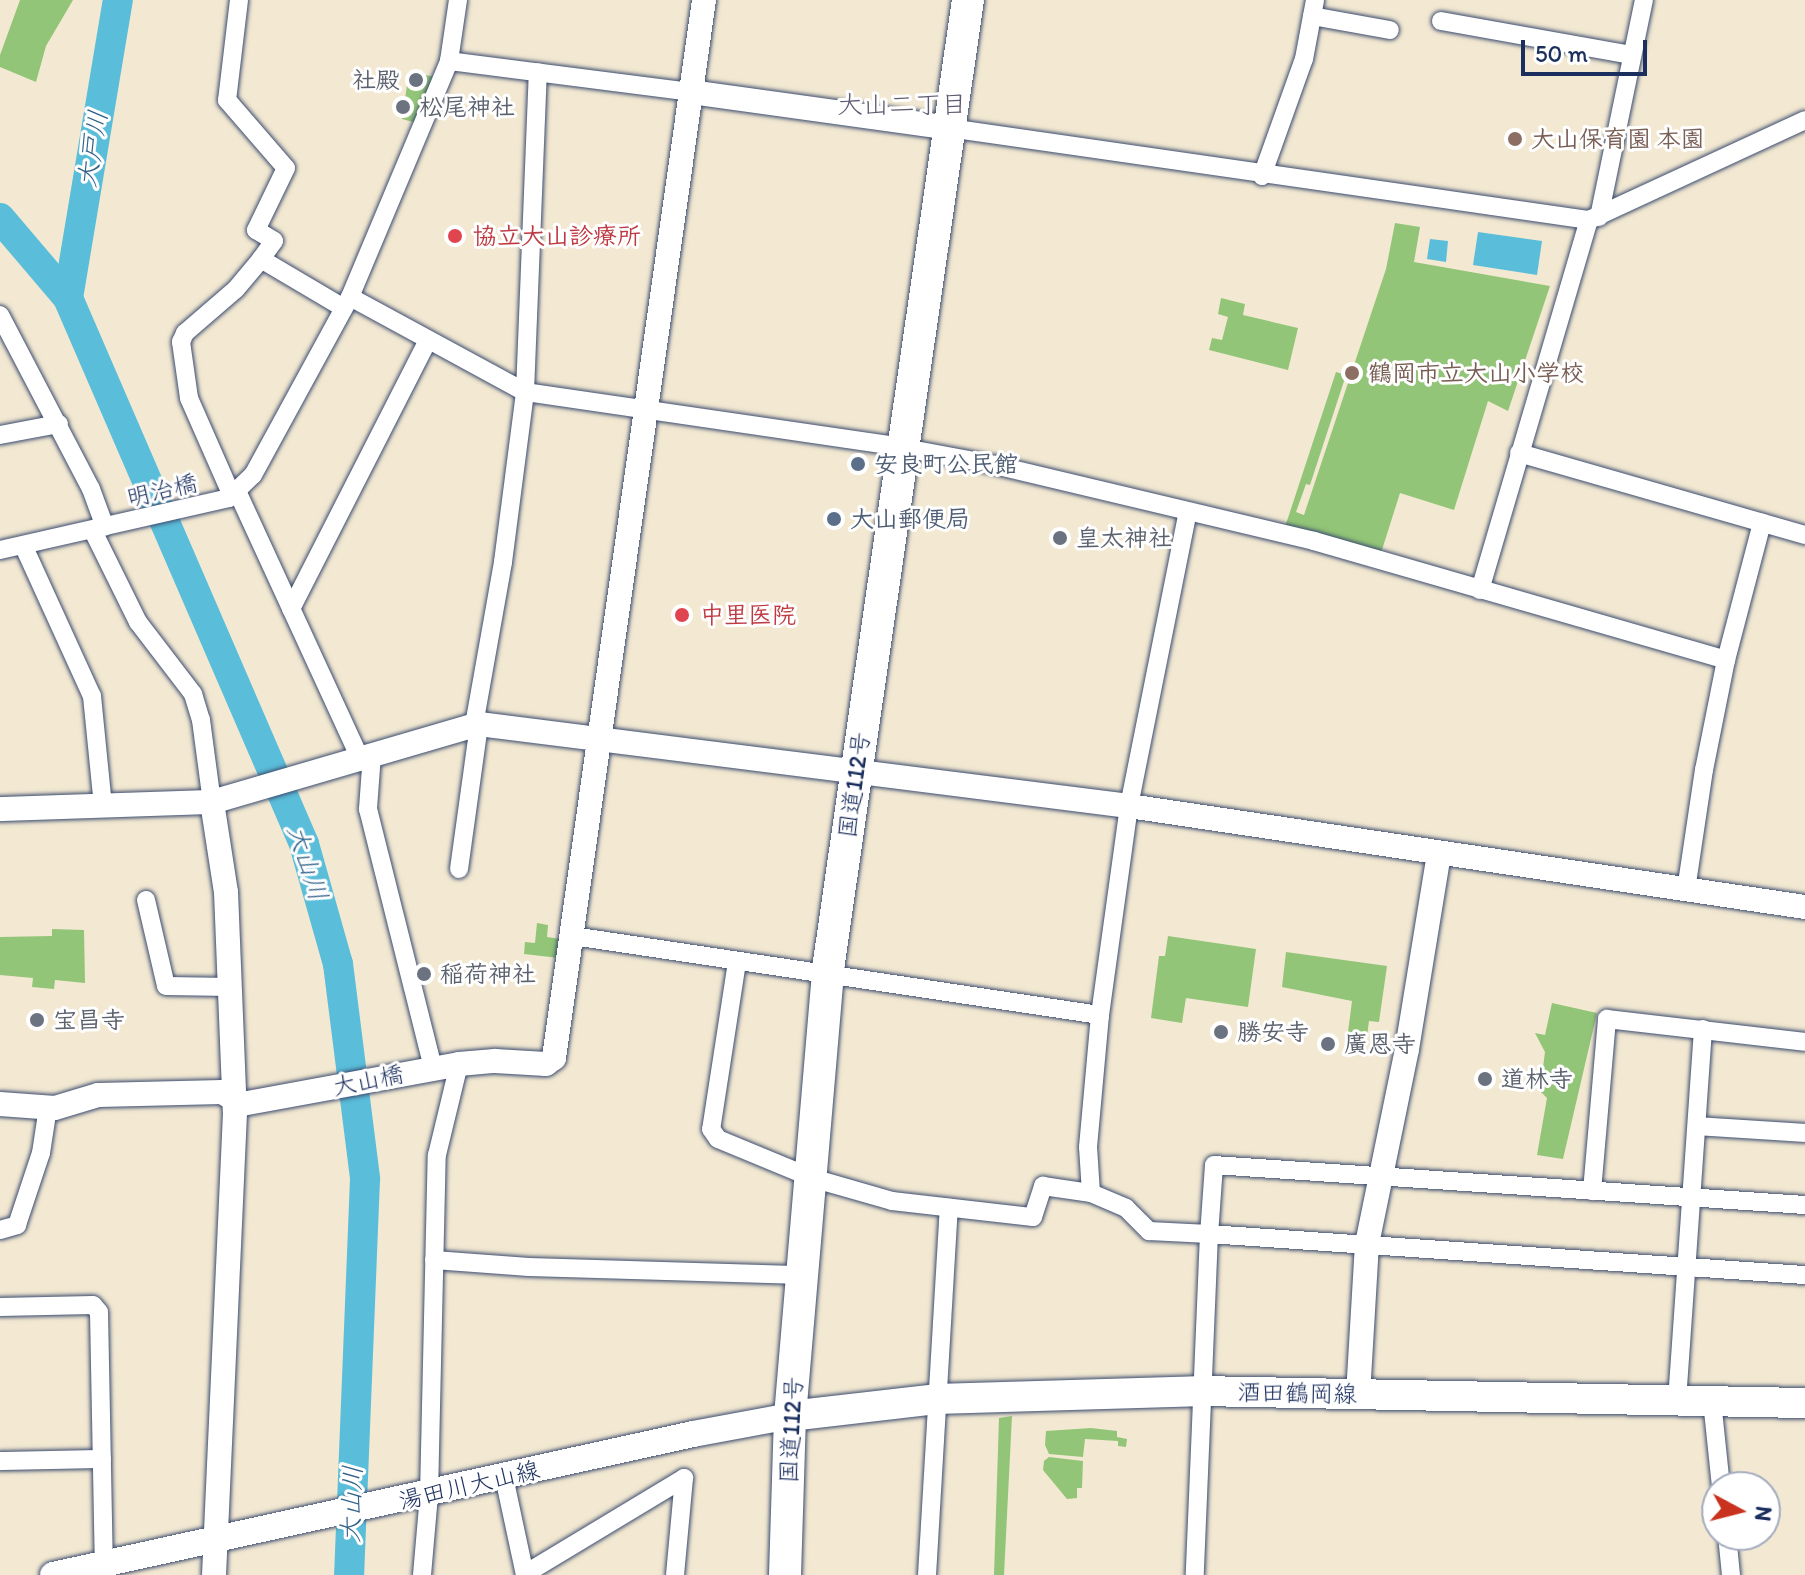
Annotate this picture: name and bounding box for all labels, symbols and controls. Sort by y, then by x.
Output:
scale bar [1525,24,1651,74]
text: 50 m [1535,39,1588,68]
place label: 社殿 [352,66,400,94]
marker: 社殿 [407,71,425,89]
district label: 大山二丁目 [837,89,967,121]
place label: 松尾神社 [419,93,515,121]
marker: 松尾神社 [394,98,412,116]
water label: 大戸川 [71,108,115,190]
place label: 大山保育園 本園 [1531,125,1704,153]
marker: 大山保育園 本園 [1506,130,1524,148]
place label: 協立大山診療所 [473,222,641,250]
marker: 協立大山診療所 [444,225,466,247]
place label: 鶴岡市立大山小学校 [1368,359,1584,387]
marker: 鶴岡市立大山小学校 [1343,364,1361,382]
place label: 安良町公民館 [874,450,1018,478]
marker: 安良町公民館 [849,455,867,473]
street label: 明治橋 [124,468,200,512]
place label: 大山郵便局 [850,505,970,533]
marker: 大山郵便局 [825,510,843,528]
place label: 皇太神社 [1076,524,1172,552]
marker: 皇太神社 [1051,529,1069,547]
place label: 中里医院 [700,601,796,629]
marker: 中里医院 [671,604,693,626]
street label: 国道112号 [832,730,876,840]
water label: 大山川 [280,821,334,905]
place label: 稲荷神社 [440,960,536,988]
marker: 稲荷神社 [415,965,433,983]
place label: 宝昌寺 [53,1006,125,1034]
marker: 宝昌寺 [28,1011,46,1029]
place label: 勝安寺 [1237,1018,1309,1046]
marker: 勝安寺 [1212,1023,1230,1041]
place label: 廣恩寺 [1344,1030,1416,1058]
marker: 廣恩寺 [1319,1035,1337,1053]
street label: 大山橋 [330,1059,406,1101]
place label: 道林寺 [1501,1065,1573,1093]
marker: 道林寺 [1476,1070,1494,1088]
street label: 国道112号 [774,1376,808,1484]
street label: 酒田鶴岡線 [1237,1378,1357,1408]
street label: 湯田川大山線 [396,1455,542,1515]
water label: 大山川 [335,1464,369,1544]
north arrow [1701,1471,1781,1551]
text: N [1749,1505,1778,1523]

